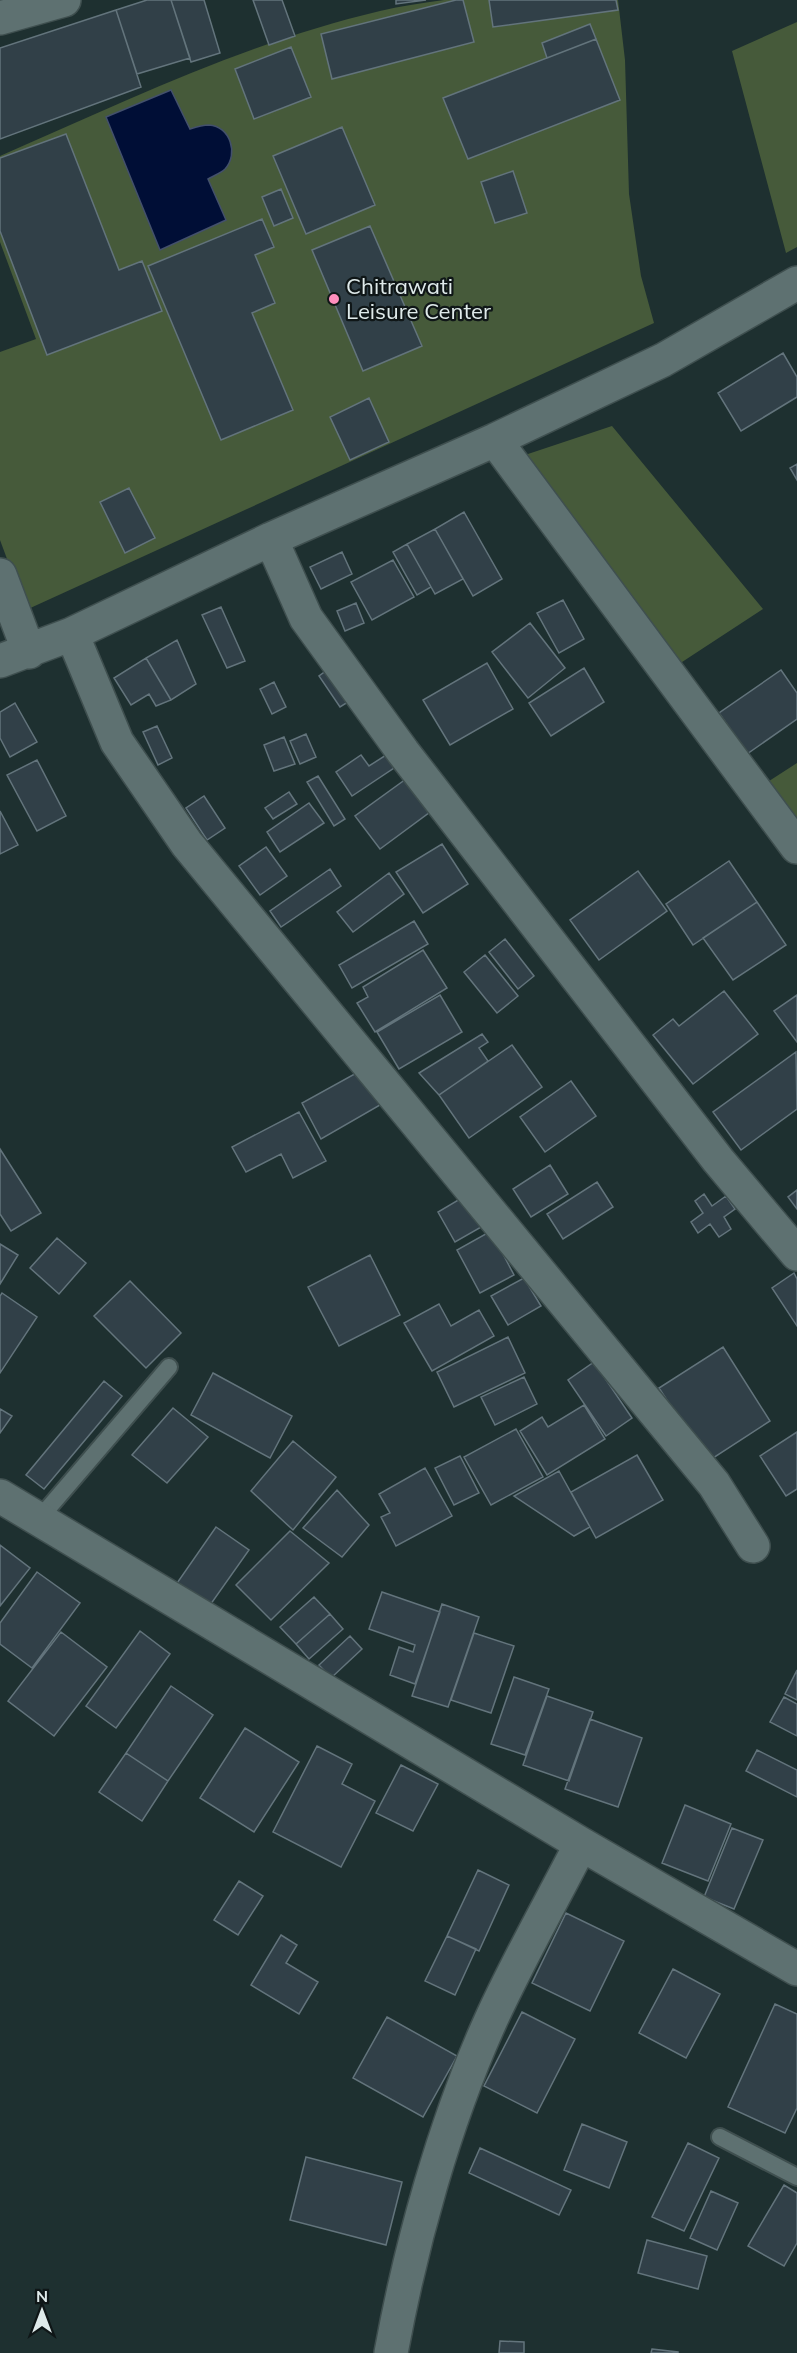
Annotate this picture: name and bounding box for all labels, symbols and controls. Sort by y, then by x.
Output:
place label: Chitrawati Leisure Center [346,272,491,325]
marker: Chitrawati Leisure Center [327,292,341,306]
north arrow [12,2281,72,2341]
text: N [36,2286,48,2306]

